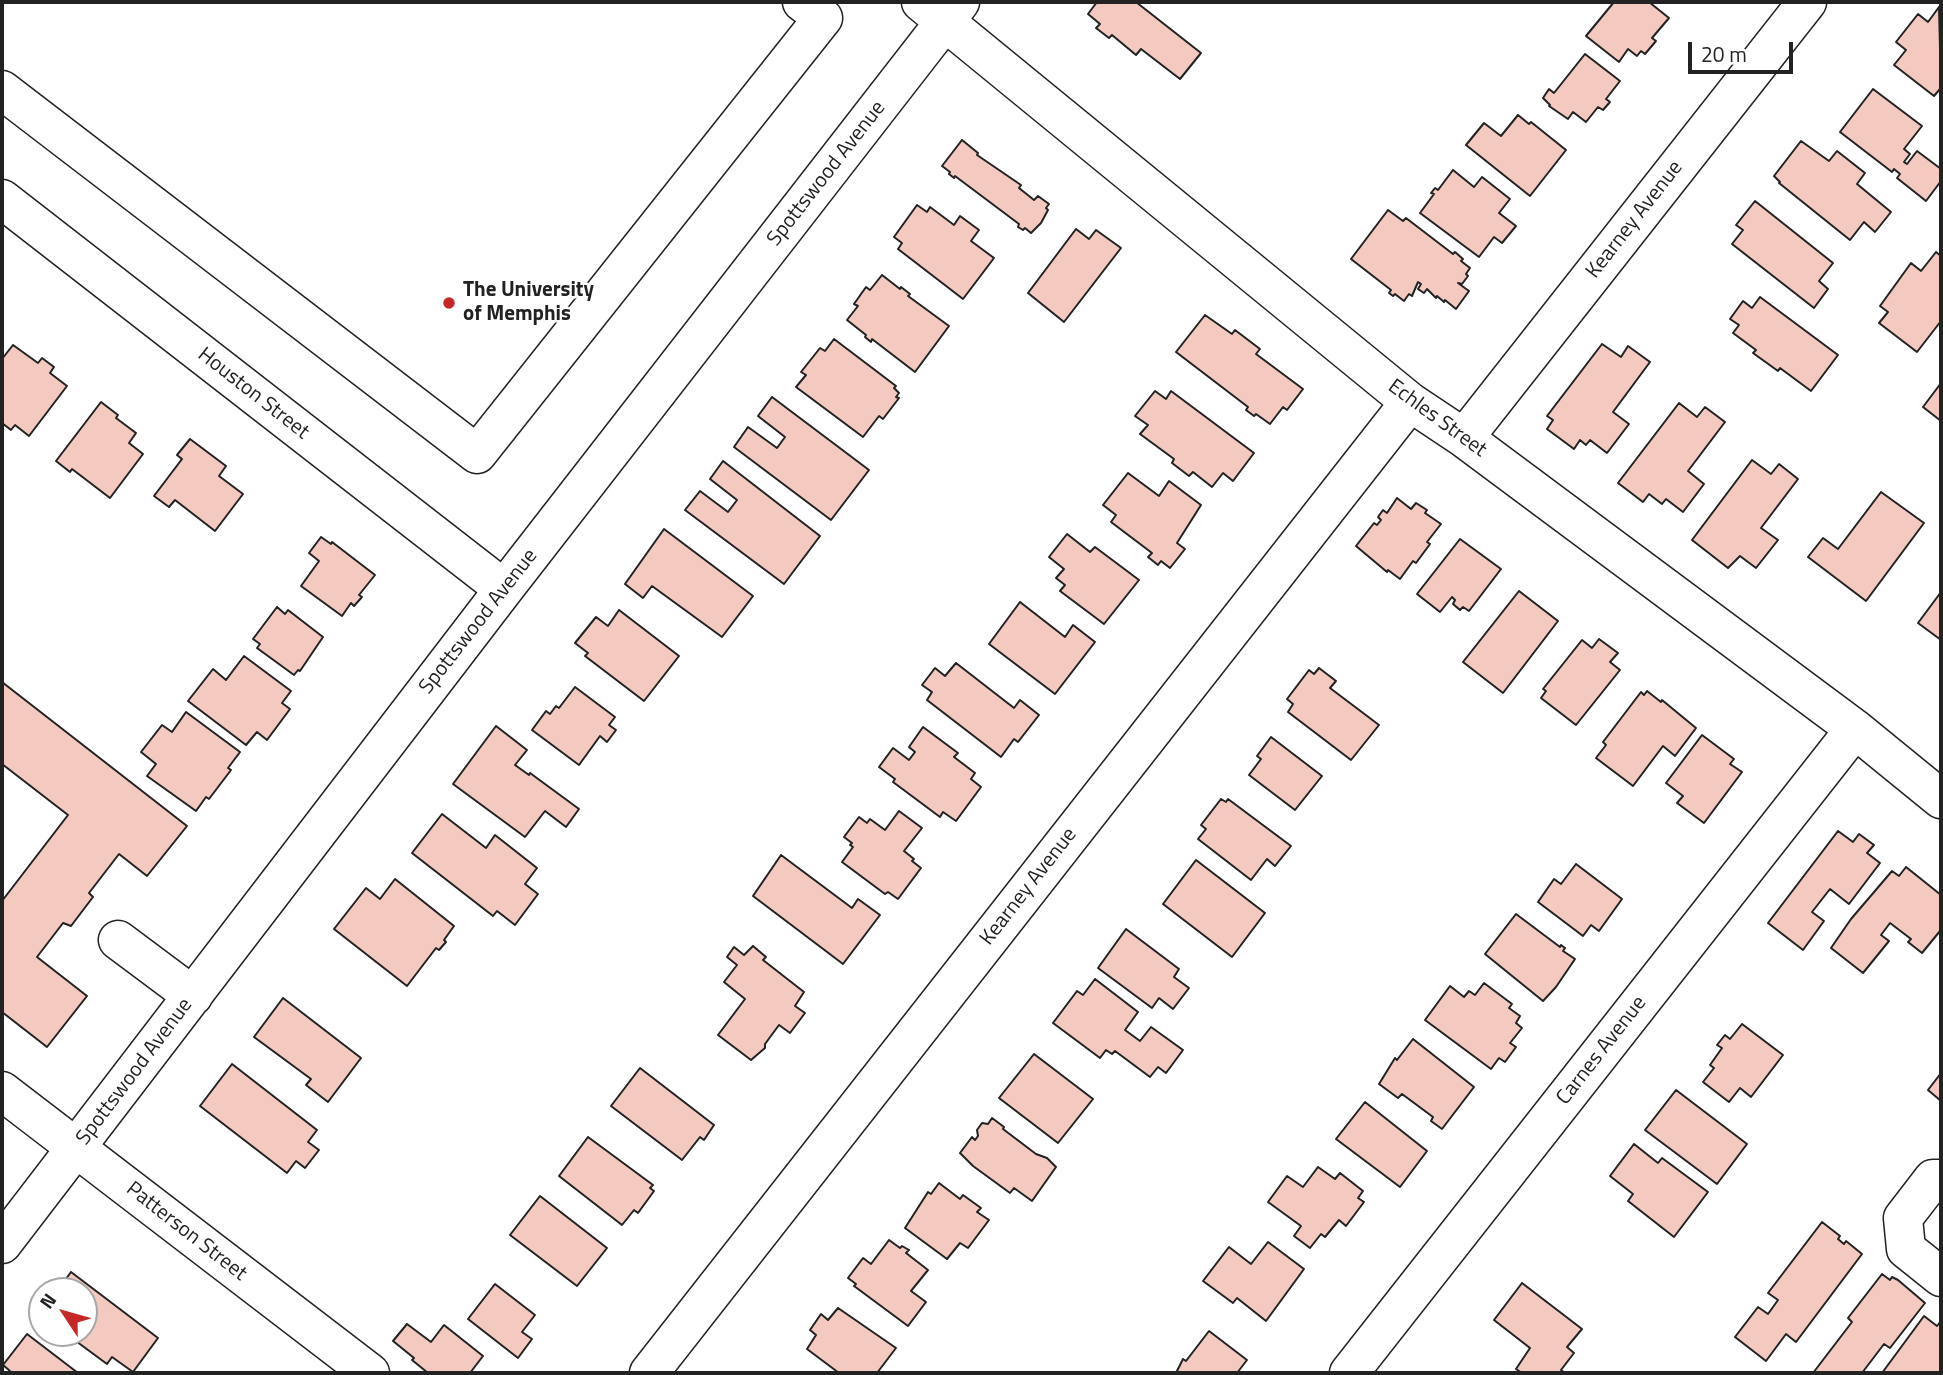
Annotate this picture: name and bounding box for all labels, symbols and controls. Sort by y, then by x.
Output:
scale bar [1691,28,1796,72]
text: 20 m [1701,38,1747,70]
street label: Spottswood Avenue [762,96,892,252]
street label: Kearney Avenue [1581,156,1689,284]
place label: The University of Memphis [463,278,594,328]
marker: The University of Memphis [441,295,457,311]
street label: Houston Street [192,343,314,445]
street label: Echles Street [1383,375,1491,463]
street label: Spottswood Avenue [414,544,544,700]
street label: Kearney Avenue [975,823,1083,951]
street label: Carnes Avenue [1552,992,1652,1110]
street label: Spottswood Avenue [72,994,198,1150]
street label: Patterson Street [121,1177,251,1287]
north arrow [28,1277,98,1347]
text: N [32,1287,63,1314]

